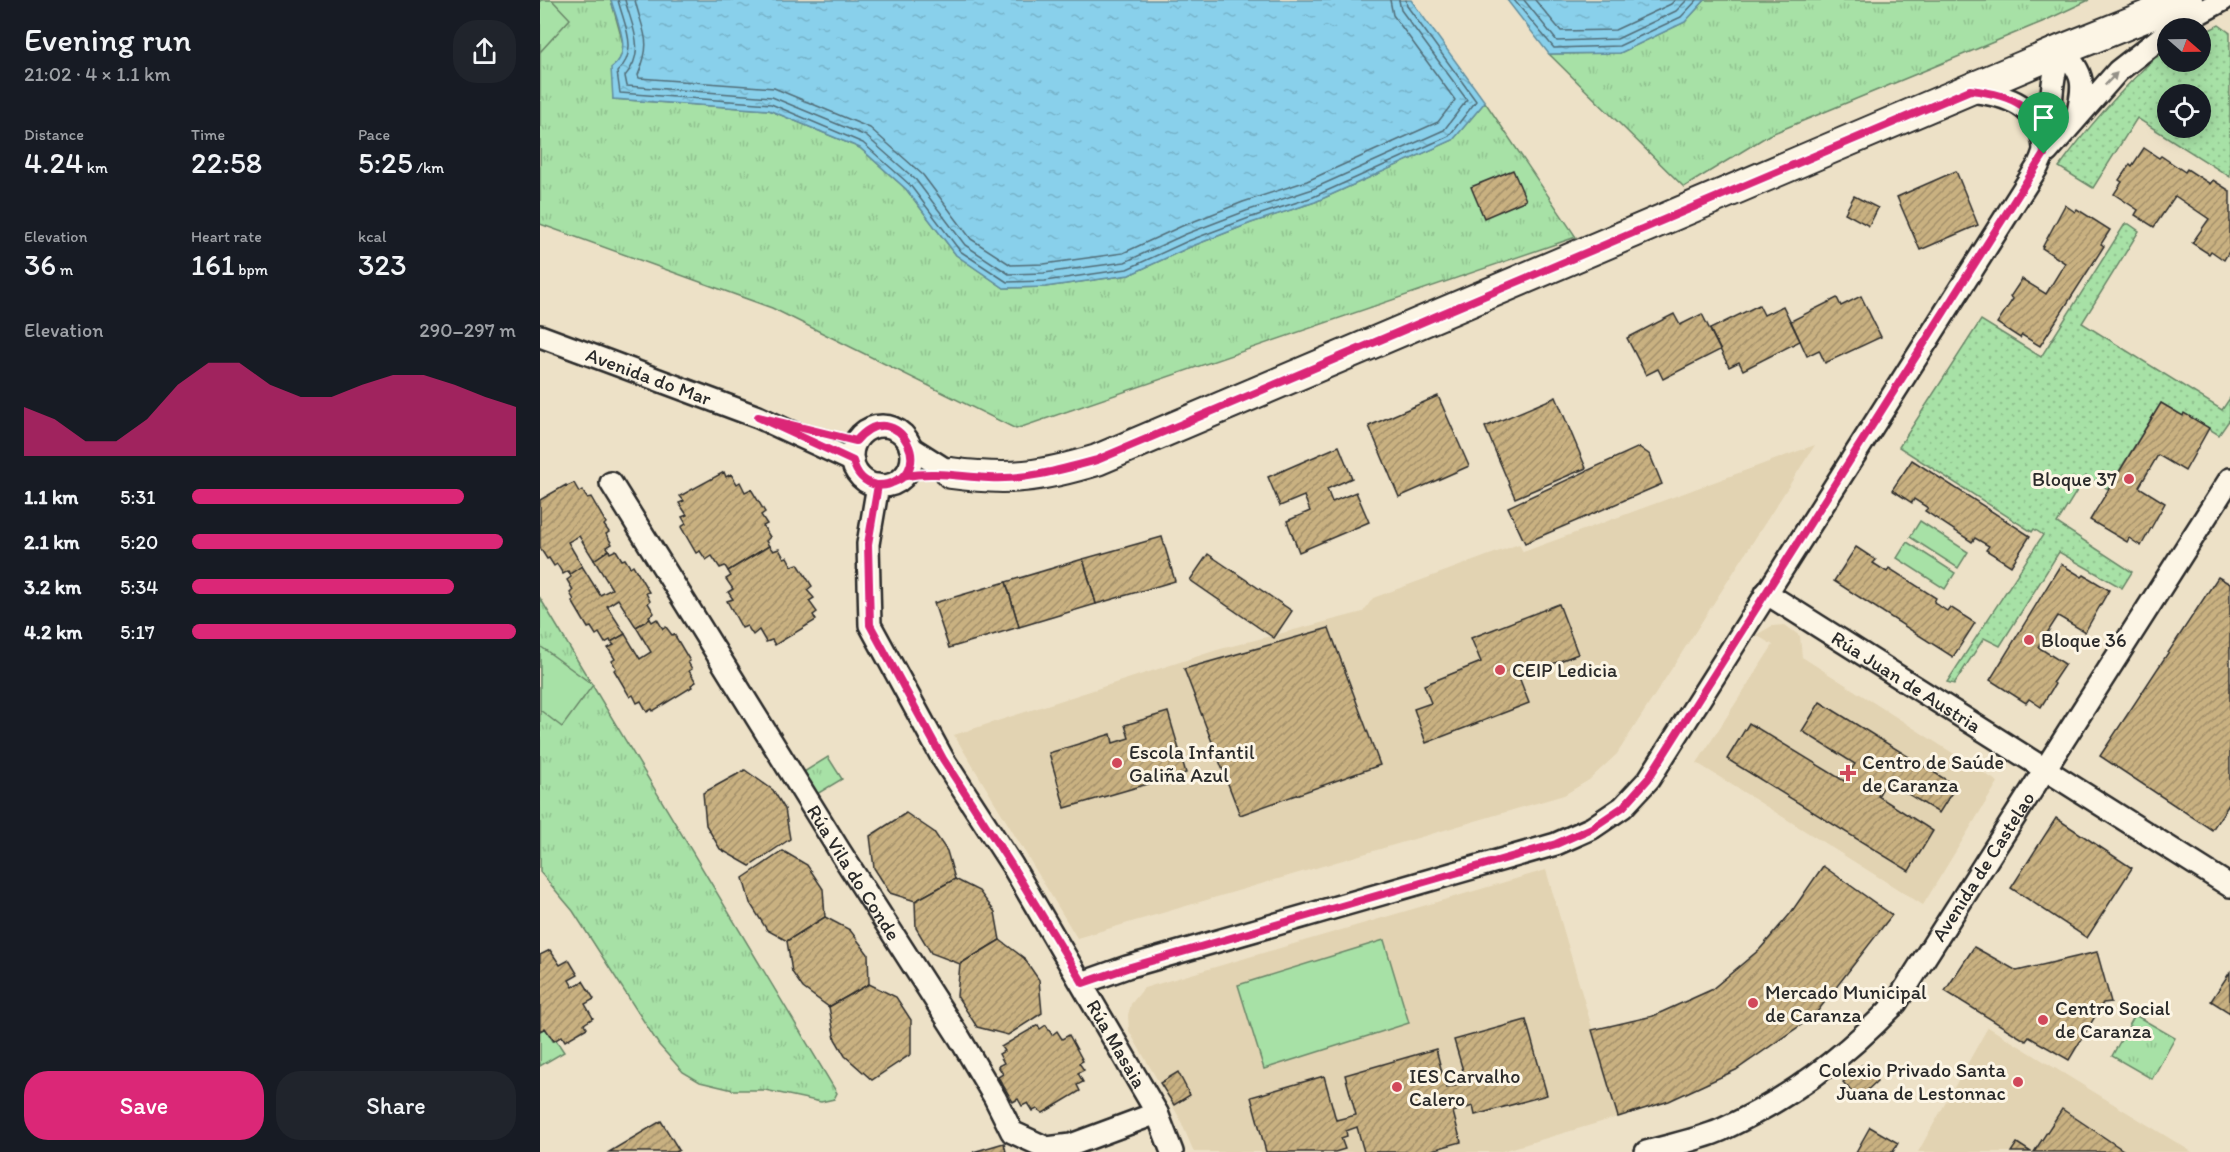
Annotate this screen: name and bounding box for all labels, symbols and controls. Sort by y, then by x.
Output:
north arrow [2157,18,2211,72]
map controls [2157,18,2211,138]
text: Evening run [24,20,191,59]
button: share [453,20,516,83]
text: 21:02 · 4 × 1.1 km [24,62,171,86]
one-way arrow [2103,72,2117,86]
button: locate [2157,84,2211,138]
pin [2018,92,2069,154]
icon: arrive [2027,101,2060,134]
text: Distance [24,125,84,144]
text: Time [191,125,225,144]
text: Pace [358,125,390,144]
text: 4.24 [24,144,83,181]
text: 22:58 [191,144,262,181]
text: 5:25 [358,144,413,181]
text: km [83,158,108,177]
text: /km [413,158,444,177]
text: Elevation [24,227,88,246]
text: Heart rate [191,227,262,246]
text: kcal [358,227,386,246]
text: 36 [24,246,56,283]
text: 161 [191,246,235,283]
text: 323 [358,246,406,283]
text: m [56,260,73,279]
text: bpm [235,260,268,279]
text: Elevation [24,318,103,342]
text: 290–297 m [419,318,516,342]
street label: Avenida do Mar [583,342,715,411]
place label: Bloque 37 [2032,467,2117,491]
marker: Bloque 37 [2122,472,2136,486]
text: 1.1 km [24,485,78,509]
text: 5:31 [120,485,156,509]
text: 2.1 km [24,530,80,554]
text: 5:20 [120,530,158,554]
text: 3.2 km [24,575,81,599]
text: 5:34 [120,575,158,599]
text: 4.2 km [24,620,82,644]
text: 5:17 [120,620,155,644]
street label: Rúa Juan de Austria [1827,625,1986,738]
place label: Bloque 36 [2041,628,2127,652]
marker: Bloque 36 [2022,633,2036,647]
place label: CEIP Ledicia [1512,658,1618,682]
marker: CEIP Ledicia [1493,663,1507,677]
place label: Escola Infantil Galiña Azul [1129,740,1255,787]
place label: Centro de Saúde de Caranza [1862,750,2004,797]
marker: Escola Infantil Galiña Azul [1110,756,1124,770]
marker: Centro de Saúde de Caranza [1839,764,1857,782]
street label: Avenida de Castelao [1927,787,2040,946]
street label: Rúa Vila do Conde [802,800,906,945]
place label: Mercado Municipal de Caranza [1765,980,1927,1027]
street label: Rúa Masaia [1081,995,1152,1092]
marker: Mercado Municipal de Caranza [1746,996,1760,1010]
place label: Centro Social de Caranza [2055,996,2171,1043]
marker: Centro Social de Caranza [2036,1013,2050,1027]
place label: Colexio Privado Santa Juana de Lestonnac [1819,1058,2007,1105]
place label: IES Carvalho Calero [1409,1064,1520,1111]
button: Save [24,1071,264,1140]
button: Share [276,1071,516,1140]
marker: Colexio Privado Santa Juana de Lestonnac [2011,1075,2025,1089]
marker: IES Carvalho Calero [1390,1080,1404,1094]

